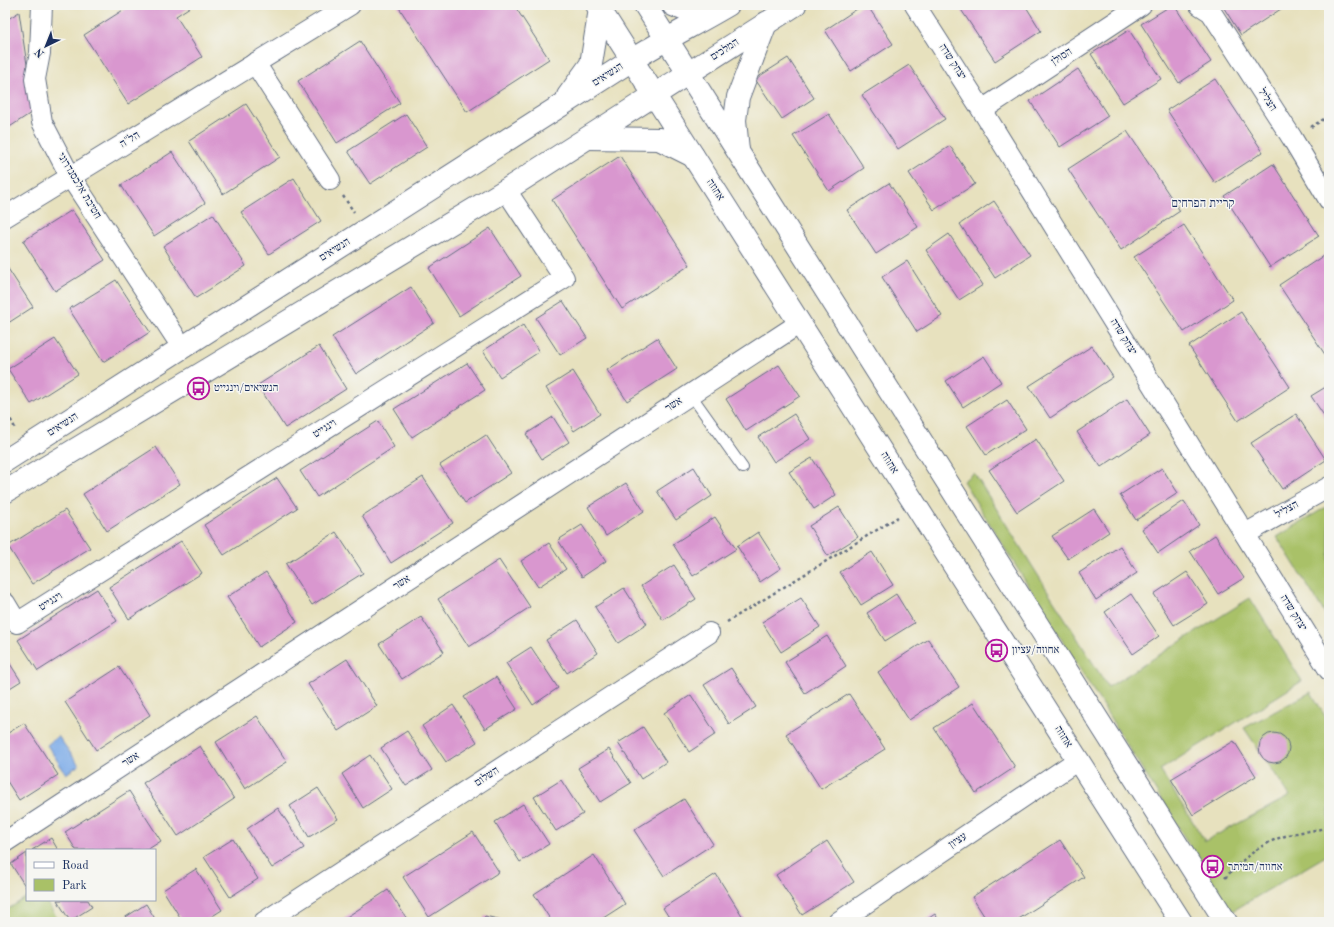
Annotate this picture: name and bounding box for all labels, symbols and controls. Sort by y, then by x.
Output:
north arrow [26,26,66,66]
street label: המלכים [708,36,741,63]
street label: יצחק שדה [936,42,968,82]
text: N [33,45,47,59]
street label: הסולן [1049,45,1074,68]
street label: הנשיאים [591,61,625,89]
street label: הצליל [1256,86,1279,114]
street label: הל"ה [118,129,142,150]
street label: חטיבת אלכסנדרוני [55,151,104,221]
street label: אחוזה [704,177,726,203]
district label: קריית הפרחים [1172,198,1234,210]
street label: הנשיאים [318,236,352,264]
street label: יצחק שדה [1108,317,1138,357]
bus stop icon: הנשיאים/וינגייט [185,375,211,401]
place label: הנשיאים/וינגייט [214,383,278,394]
street label: אשר [664,395,685,414]
street label: הנשיאים [46,411,80,439]
street label: וינגייט [311,418,339,440]
street label: אחוזה [878,450,900,476]
street label: הצליל [1273,498,1301,521]
street label: אשר [392,573,413,592]
street label: וינגייט [37,591,65,613]
street label: יצחק שדה [1278,593,1308,633]
bus stop icon: אחוזה/עציון [984,637,1010,663]
place label: אחוזה/עציון [1012,645,1060,656]
street label: אחוזה [1052,724,1074,750]
street label: אשר [121,750,142,769]
street label: השלום [472,764,501,789]
street label: עציון [947,831,969,851]
legend [26,849,156,901]
bus stop icon: אחוזה/המיתר [1199,854,1225,880]
text: Road [62,860,89,872]
place label: אחוזה/המיתר [1228,862,1283,873]
text: Park [62,880,87,892]

